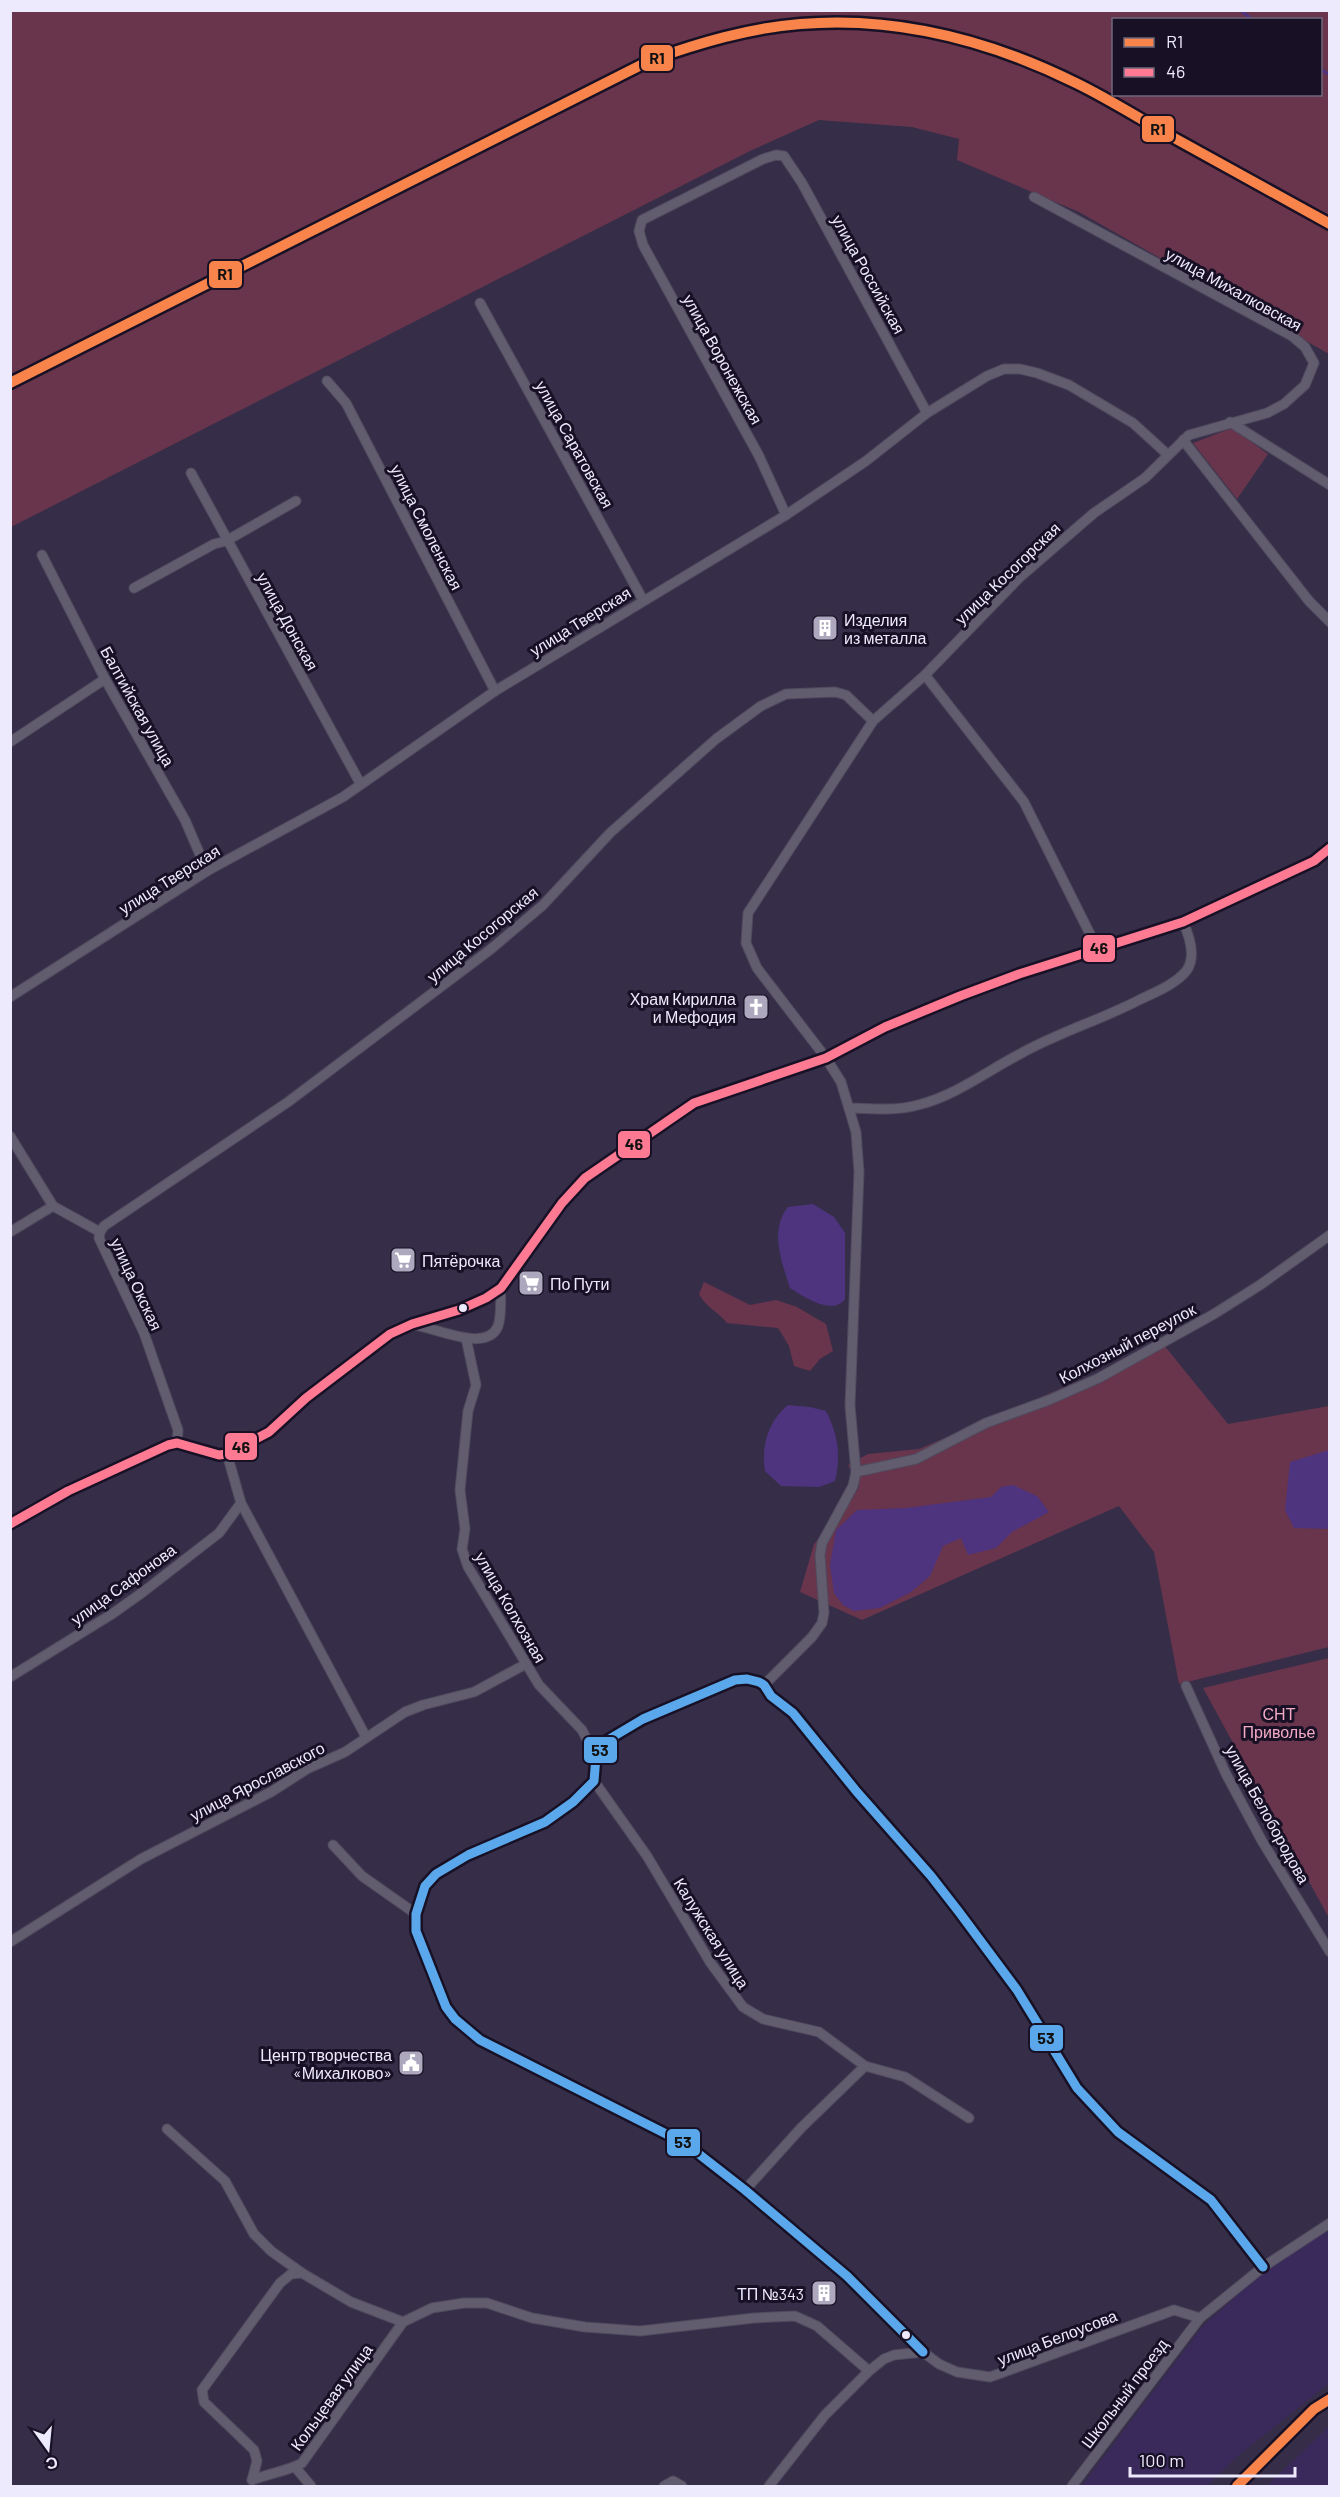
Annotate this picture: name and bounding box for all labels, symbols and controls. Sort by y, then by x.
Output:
legend [1112,18,1322,96]
text: R1 [1166,30,1183,52]
line badge: R1 [640,44,674,72]
text: R1 [649,48,665,67]
text: 46 [1166,60,1185,82]
line badge: R1 [1141,115,1175,143]
text: R1 [1150,119,1166,138]
street label: улица Российская [828,211,910,337]
street label: улица Михалковская [1163,244,1305,334]
line badge: R1 [208,260,243,289]
text: R1 [217,264,233,283]
street label: улица Воронежская [679,291,767,427]
street label: улица Саратовская [532,377,618,511]
street label: улица Смоленская [387,461,467,593]
street label: улица Косогорская [951,518,1063,628]
street label: улица Донская [253,569,323,673]
street label: улица Тверская [526,582,634,660]
place label: Изделия из металла [844,610,927,647]
building icon: Изделия из металла [810,613,840,643]
street label: Балтийская улица [97,643,179,769]
street label: улица Тверская [115,840,223,918]
street label: улица Косогорская [423,882,541,986]
line badge: 46 [1082,934,1116,963]
text: 46 [1090,938,1109,957]
place label: Храм Кирилла и Мефодия [630,989,736,1026]
church icon: Храм Кирилла и Мефодия [741,992,771,1022]
line badge: 46 [617,1130,651,1159]
text: 46 [625,1134,644,1153]
street label: улица Окская [107,1235,167,1333]
supermarket icon: Пятёрочка [388,1245,418,1275]
place label: Пятёрочка [422,1251,501,1270]
supermarket icon: По Пути [516,1268,546,1298]
place label: По Пути [550,1274,609,1293]
street label: Колхозный переулок [1056,1299,1199,1387]
unlabelled marker [457,1302,469,1314]
line badge: 46 [224,1432,258,1461]
text: 46 [232,1437,251,1456]
street label: улица Сафонова [67,1540,179,1628]
street label: улица Колхозная [472,1548,550,1666]
park label: СНТ Приволье [1243,1704,1315,1741]
line badge: 53 [583,1736,618,1764]
street label: улица Ярославского [187,1737,328,1824]
text: 53 [591,1740,609,1759]
street label: улица Белобородова [1222,1741,1314,1887]
street label: Калужская улица [670,1874,754,1992]
line badge: 53 [1029,2024,1064,2052]
text: 53 [1037,2028,1055,2047]
place label: Центр творчества «Михалково» [260,2045,392,2082]
public building icon: Центр творчества «Михалково» [396,2048,426,2078]
line badge: 53 [666,2128,701,2157]
text: 53 [674,2132,692,2151]
building icon: ТП №343 [809,2278,839,2308]
place label: ТП №343 [737,2284,804,2303]
street label: улица Белоусова [995,2305,1120,2369]
unlabelled marker [900,2329,912,2341]
street label: Школьный проезд [1077,2334,1172,2451]
street label: Кольцевая улица [286,2340,376,2454]
north arrow [18,2419,78,2479]
scale bar [1130,2440,1295,2478]
text: 100 m [1139,2449,1184,2471]
text: С [44,2453,60,2475]

